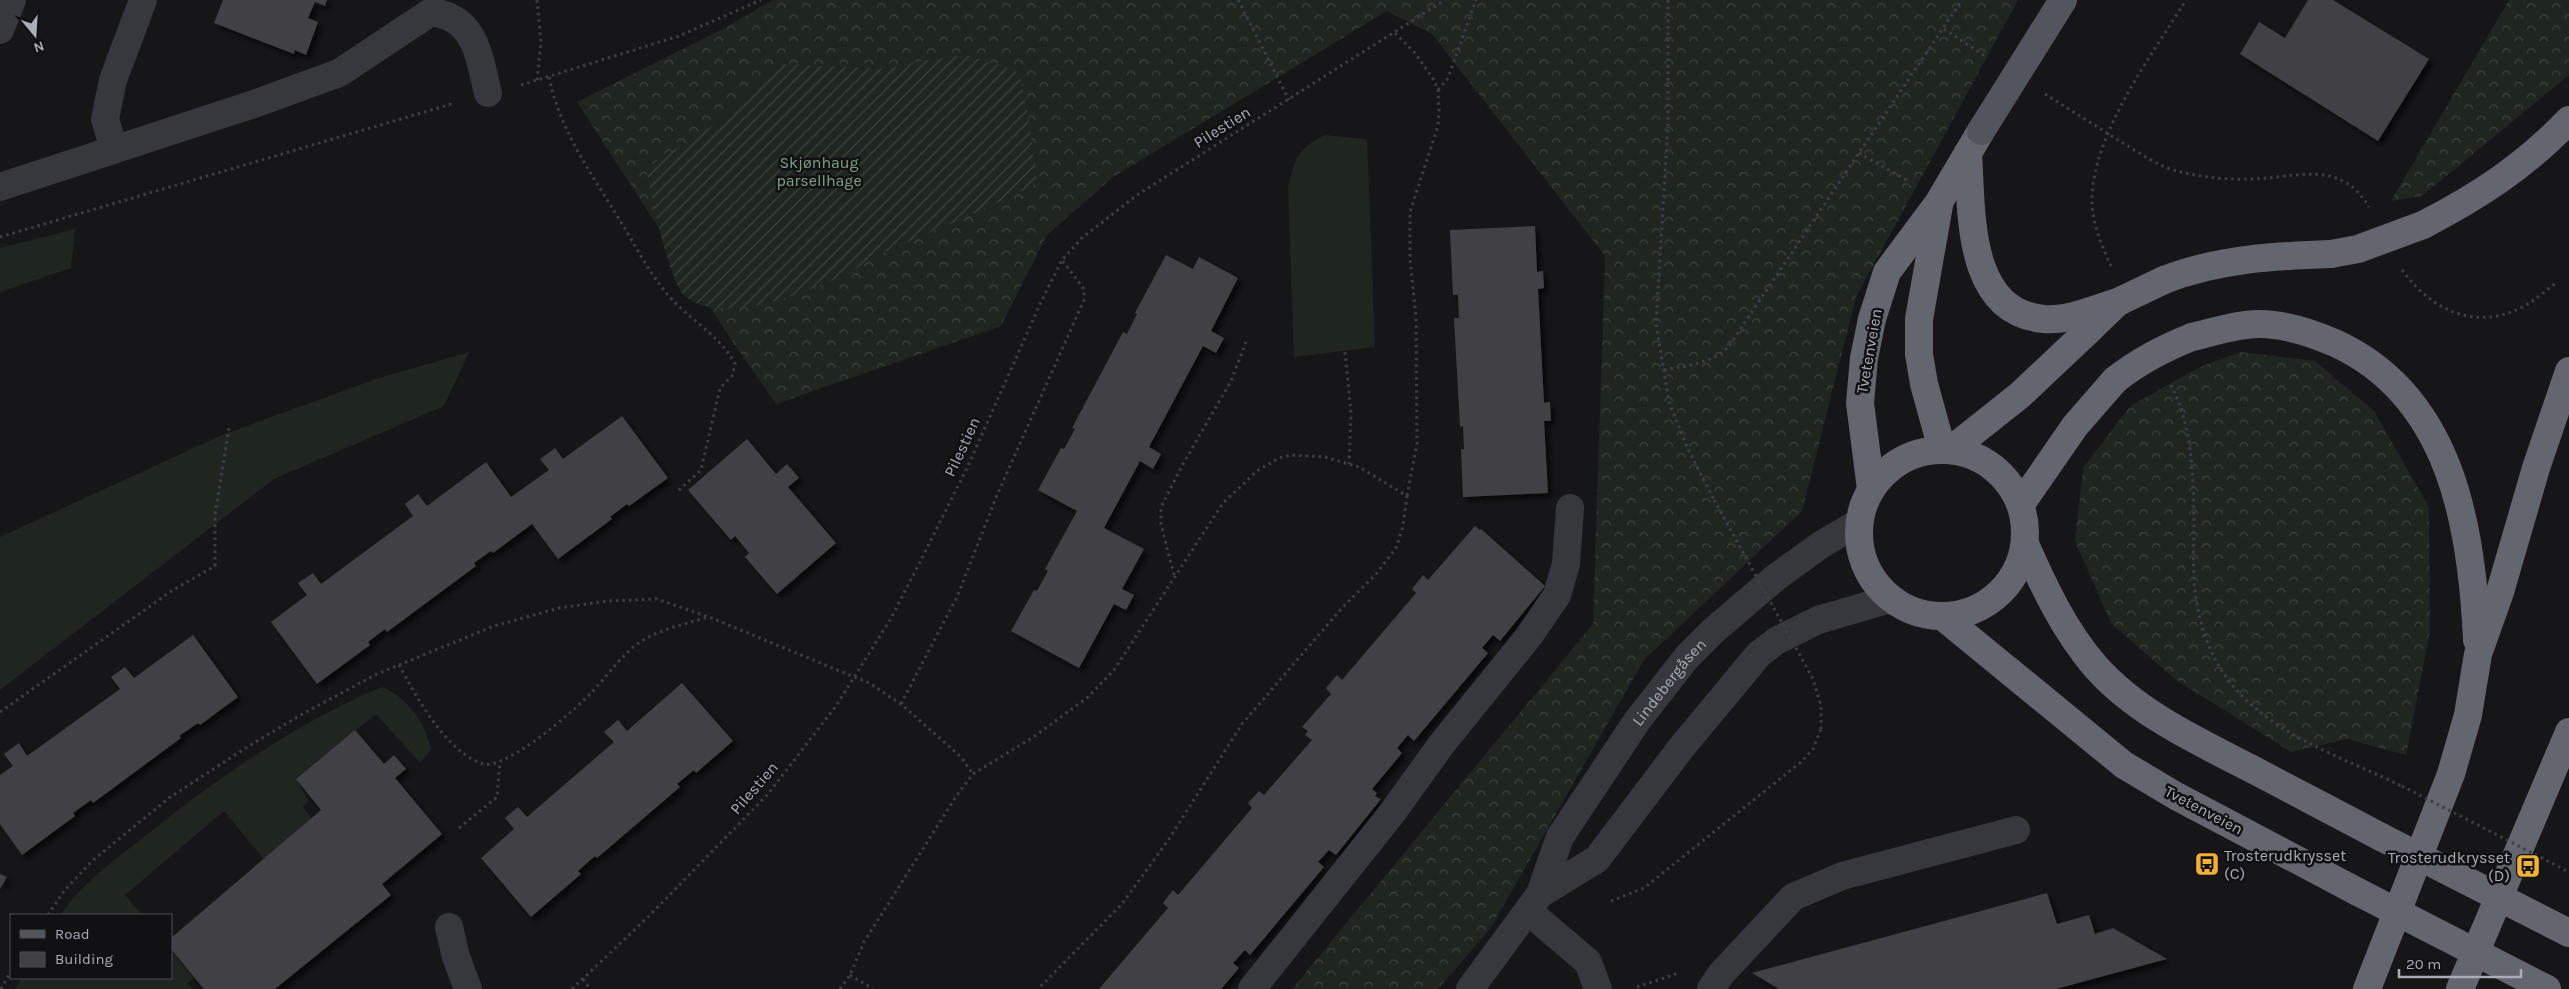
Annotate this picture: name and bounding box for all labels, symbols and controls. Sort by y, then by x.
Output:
north arrow [10,10,60,60]
text: N [31,37,46,57]
street label: Pilestien [1190,102,1254,152]
park label: Skjønhaug parsellhage [776,153,862,190]
street label: Tvetenveien [1852,307,1886,395]
street label: Pilestien [940,414,984,480]
street label: Lindebergåsen [1628,634,1710,729]
street label: Pilestien [726,758,782,818]
street label: Tvetenveien [2162,781,2246,839]
place label: Trosterudkrysset (C) [2224,846,2346,883]
place label: Trosterudkrysset (D) [2388,848,2510,885]
bus stop icon: Trosterudkrysset (C) [2194,851,2220,877]
bus stop icon: Trosterudkrysset (D) [2515,853,2541,879]
legend [10,914,172,979]
text: Road [55,925,90,943]
scale bar [2399,946,2522,978]
text: Building [55,950,113,968]
text: 20 m [2406,955,2441,973]

